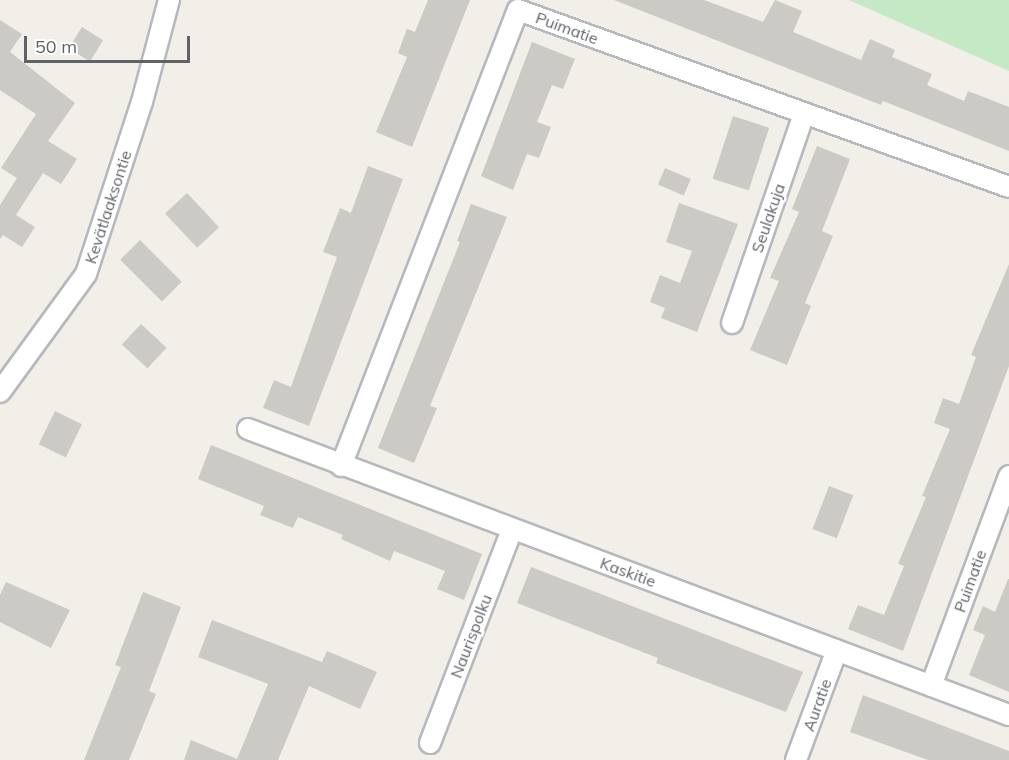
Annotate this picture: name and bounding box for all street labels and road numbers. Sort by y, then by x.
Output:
street label: Puimatie [533,8,601,48]
street label: Kevätlaaksontie [81,148,135,266]
street label: Seulakuja [747,181,789,255]
street label: Puimatie [950,547,990,615]
street label: Kaskitie [598,553,658,591]
street label: Naurispolku [446,591,496,681]
street label: Auratie [799,676,835,734]

